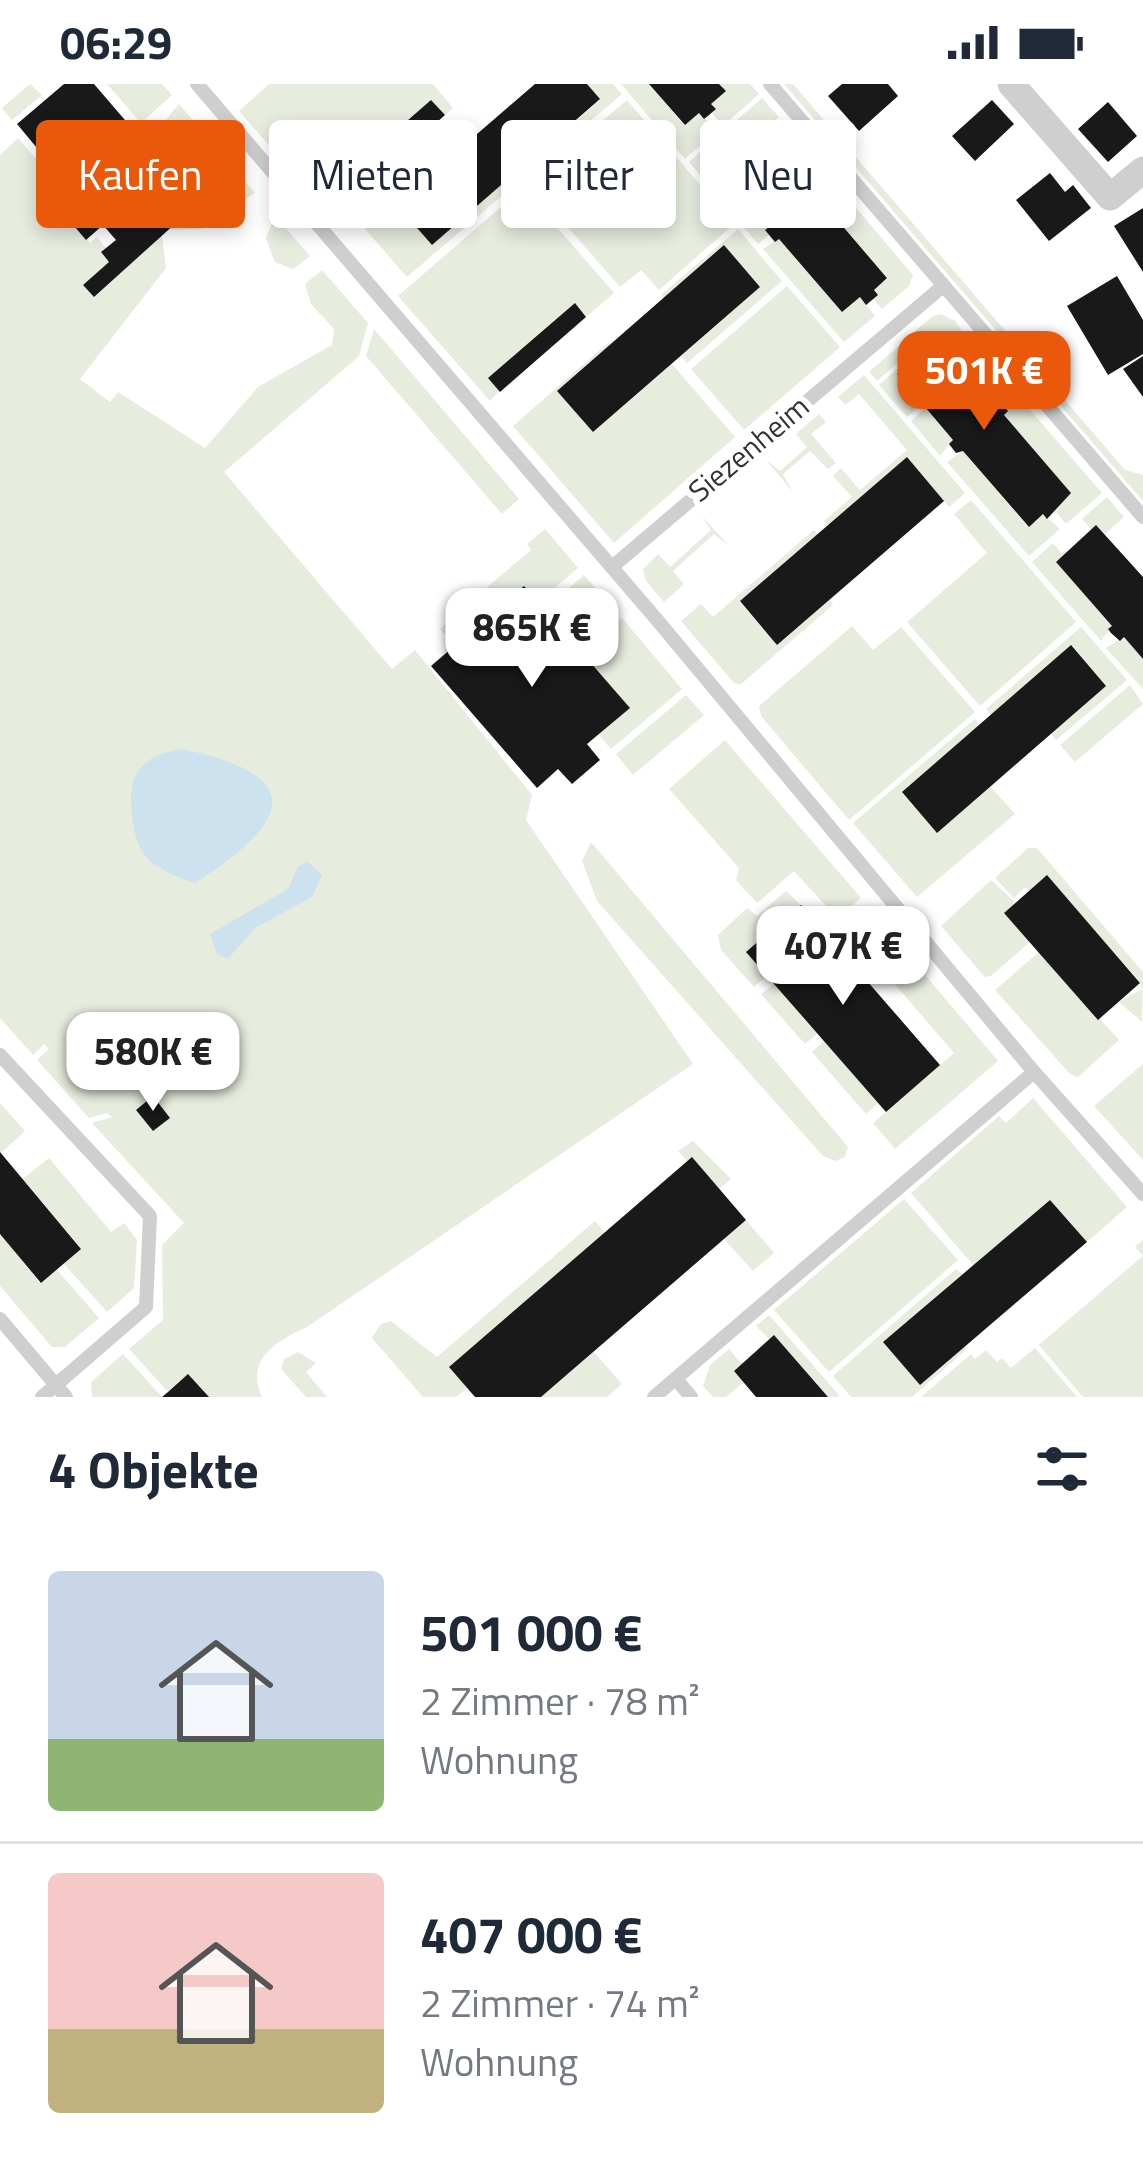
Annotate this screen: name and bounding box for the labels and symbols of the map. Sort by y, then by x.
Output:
pin: 501K € [886,331,1082,433]
street label: Siezenheim [678,384,819,513]
pin: 865K € [434,588,630,690]
pin: 407K € [745,906,941,1008]
pin: 580K € [55,1012,251,1114]

